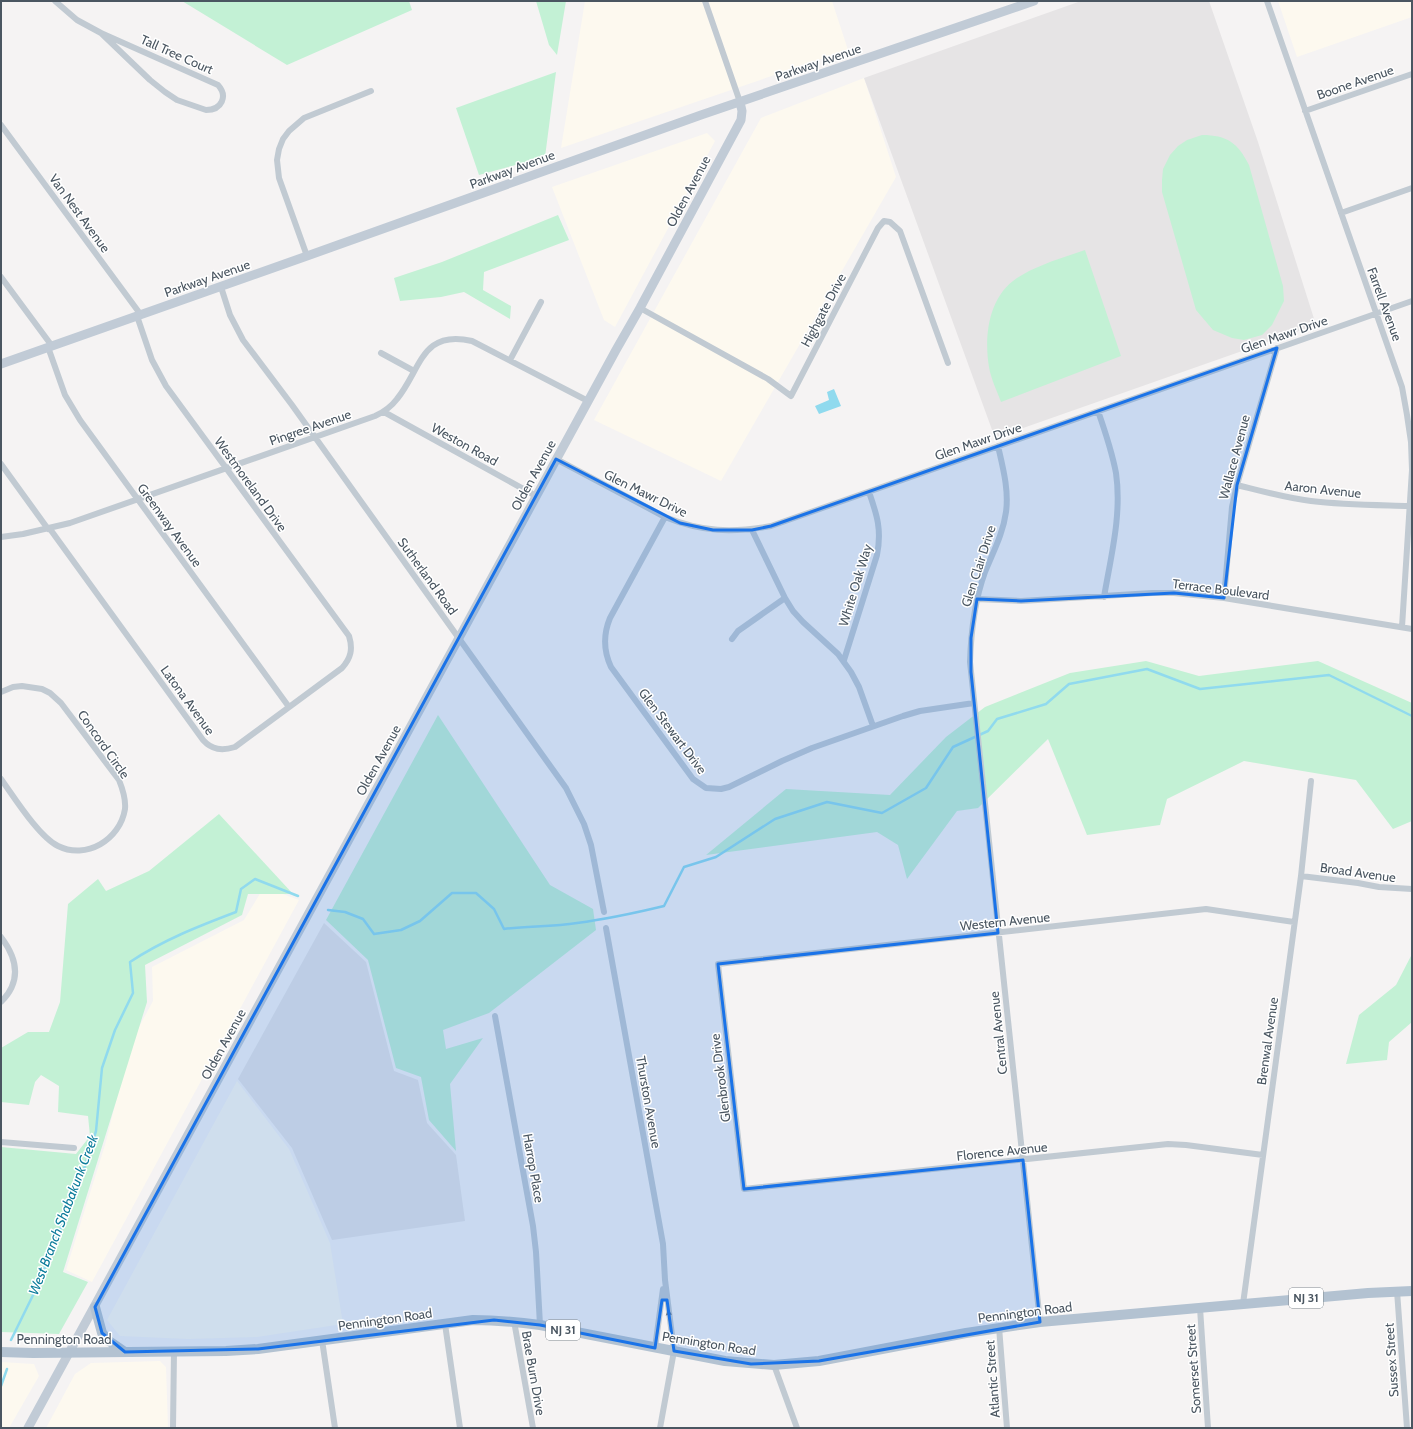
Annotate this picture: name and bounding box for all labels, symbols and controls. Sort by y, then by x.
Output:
street label: Tall Tree Court [138,31,216,77]
street label: Parkway Avenue [773,40,863,84]
street label: Boone Avenue [1315,61,1396,103]
street label: Parkway Avenue [467,146,557,192]
street label: Olden Avenue [663,152,714,229]
street label: Van Nest Avenue [46,171,114,256]
street label: Parkway Avenue [162,256,252,300]
street label: Farrell Avenue [1364,265,1406,343]
street label: Highgate Drive [797,270,849,350]
street label: Glen Mawr Drive [1239,312,1330,356]
street label: Pingree Avenue [267,405,353,448]
street label: Wallace Avenue [1215,413,1253,501]
street label: Weston Road [429,419,501,469]
street label: Glen Mawr Drive [933,419,1024,463]
street label: Westmoreland Drive [211,433,291,535]
street label: Olden Avenue [507,437,559,513]
street label: Glen Mawr Drive [602,466,691,520]
street label: Aaron Avenue [1284,477,1362,501]
street label: Greenway Avenue [134,480,206,570]
street label: Glen Clair Drive [957,523,999,609]
street label: Sutherland Road [395,534,461,618]
street label: White Oak Way [835,542,875,628]
street label: Terrace Boulevard [1172,575,1270,603]
street label: Latona Avenue [157,662,219,738]
street label: Glen Stewart Drive [636,685,711,777]
street label: Concord Circle [75,707,134,782]
street label: Olden Avenue [352,722,404,798]
street label: Broad Avenue [1319,859,1397,885]
street label: Western Avenue [959,908,1051,934]
street label: Central Avenue [986,990,1010,1075]
street label: Brenwal Avenue [1253,996,1281,1086]
street label: Olden Avenue [197,1006,249,1082]
street label: Glenbrook Drive [707,1033,733,1123]
street label: Thurston Avenue [633,1055,665,1150]
water label: West Branch Shabakunk Creek [24,1131,102,1298]
street label: Harrop Place [520,1132,548,1204]
street label: Florence Avenue [956,1138,1049,1164]
road number: NJ 31 [1289,1288,1323,1308]
street label: Pennington Road [977,1298,1073,1326]
street label: Pennington Road [337,1304,433,1334]
one-way arrow [666,1310,672,1322]
road number: NJ 31 [546,1320,580,1340]
street label: Sussex Street [1380,1322,1402,1398]
street label: Somerset Street [1182,1323,1204,1414]
street label: Pennington Road [661,1328,757,1358]
street label: Brae Burn Drive [519,1330,549,1417]
street label: Pennington Road [17,1331,111,1347]
street label: Atlantic Street [981,1339,1003,1418]

